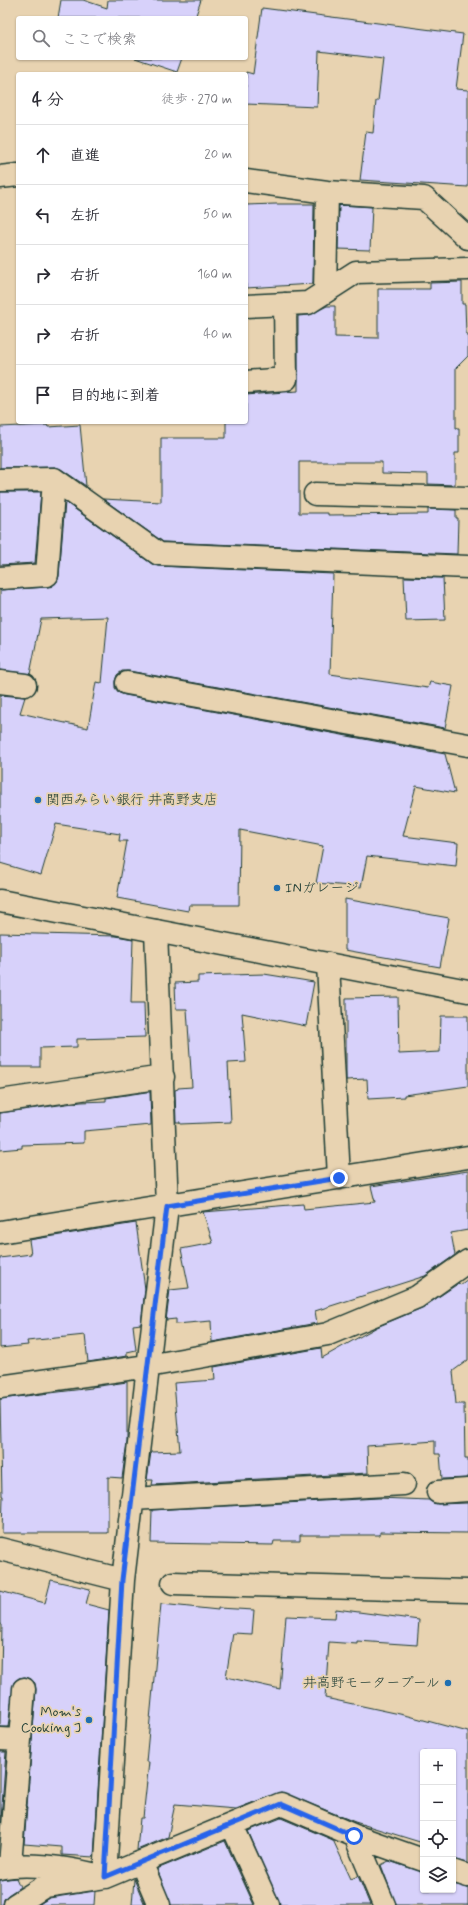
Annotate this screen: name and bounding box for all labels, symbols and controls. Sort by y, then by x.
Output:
search box [16,16,248,60]
icon: search [30,27,52,49]
text: ここで検索 [62,30,137,50]
text: 4 分 [32,89,63,111]
text: 徒歩 · 270 m [161,91,232,108]
icon: ahead [32,144,54,166]
text: 直進 [70,146,100,166]
text: 20 m [204,146,232,163]
icon: left [32,204,54,226]
text: 左折 [70,206,100,226]
text: 50 m [203,206,232,223]
icon: right [32,264,54,286]
text: 右折 [70,266,100,286]
text: 160 m [197,266,232,283]
icon: right [32,324,54,346]
text: 右折 [70,326,100,346]
text: 40 m [203,326,232,343]
icon: arrive [32,384,54,406]
text: 目的地に到着 [70,386,160,406]
place label: 関西みらい銀行 井高野支店 [46,791,218,809]
marker: 関西みらい銀行 井高野支店 [33,795,43,805]
place label: INガレージ [285,879,359,897]
marker: INガレージ [272,883,282,893]
route end [330,1169,348,1187]
place label: 井高野モータープール [303,1674,440,1692]
marker: 井高野モータープール [443,1678,453,1688]
place label: Mom's Cooking J [21,1703,81,1737]
marker: Mom's Cooking J [84,1715,94,1725]
map controls [420,1749,456,1893]
button: + [420,1749,456,1785]
button: − [420,1785,456,1821]
button: locate [420,1821,456,1857]
route start [345,1827,363,1845]
button: layers [420,1857,456,1893]

